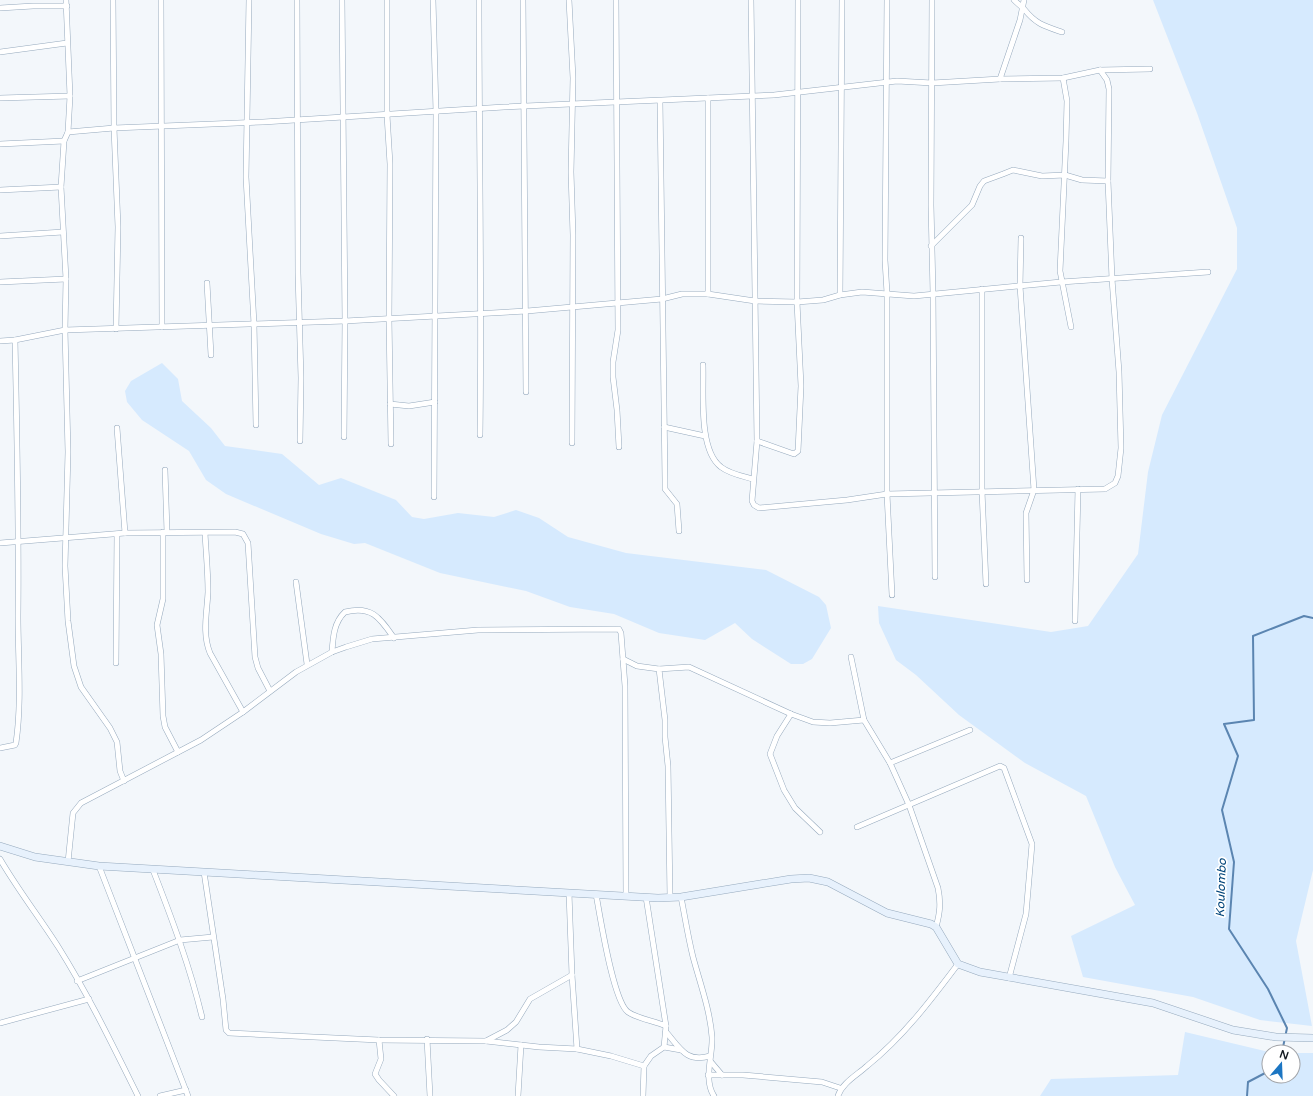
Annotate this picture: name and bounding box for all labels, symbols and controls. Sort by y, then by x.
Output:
water label: Koulombo [1213,858,1229,918]
north arrow [1261,1044,1301,1084]
text: N [1278,1047,1290,1063]

